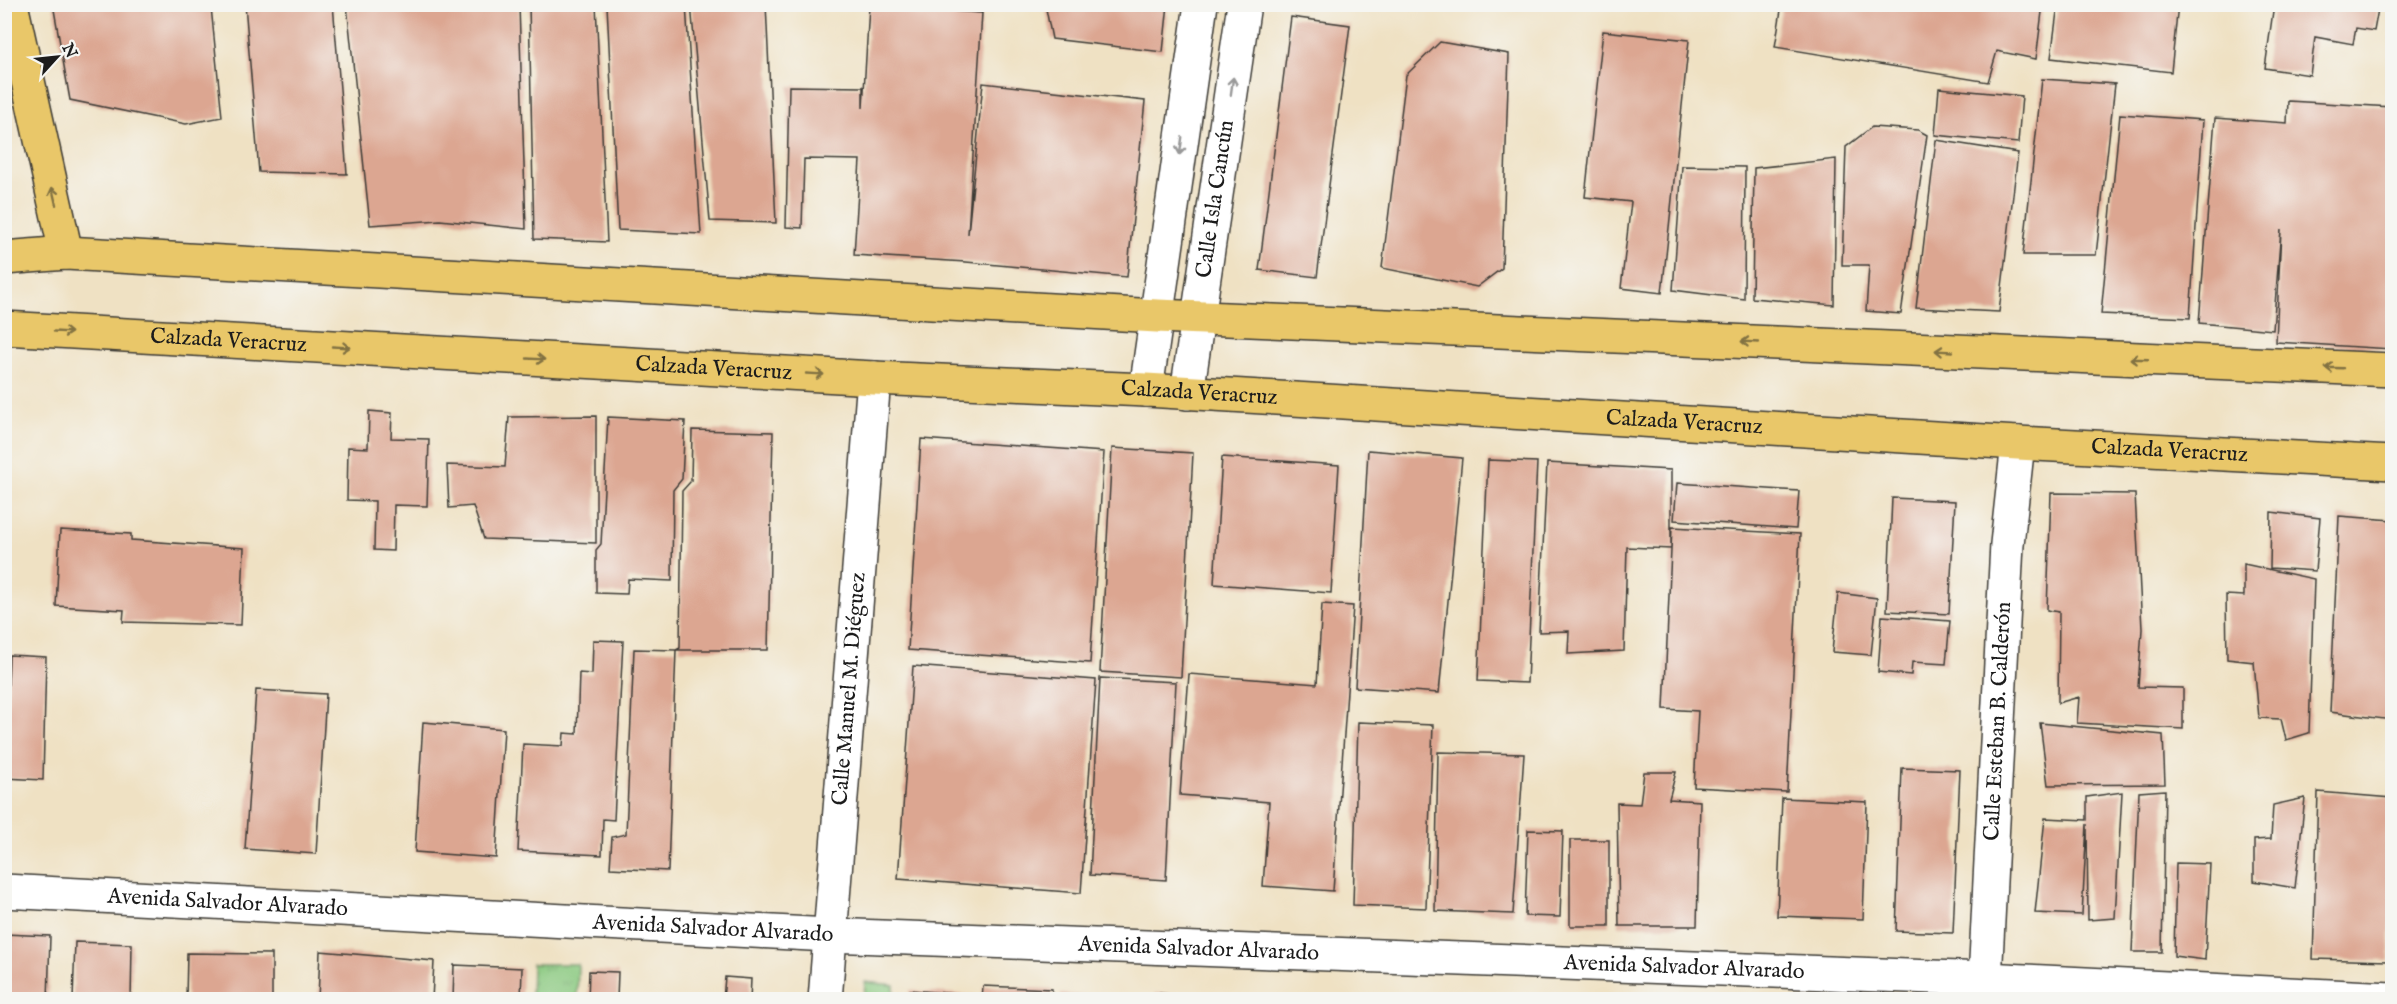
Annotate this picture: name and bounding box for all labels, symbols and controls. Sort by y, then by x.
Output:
north arrow [27,27,87,87]
text: N [56,39,81,62]
one-way arrow [1226,76,1237,96]
street label: Calle Isla Cancún [1190,118,1241,280]
one-way arrow [1176,135,1187,155]
one-way arrow [47,186,59,205]
street label: Calzada Veracruz [149,322,308,359]
one-way arrow [52,326,72,337]
one-way arrow [1740,337,1760,348]
one-way arrow [331,342,351,353]
one-way arrow [1935,345,1955,356]
street label: Calzada Veracruz [635,350,793,387]
one-way arrow [526,353,546,364]
one-way arrow [2130,354,2150,365]
one-way arrow [2325,362,2345,373]
one-way arrow [804,369,824,380]
street label: Calzada Veracruz [1120,375,1278,412]
street label: Calzada Veracruz [1605,404,1764,441]
street label: Calzada Veracruz [2090,433,2249,469]
street label: Calle Manuel M. Diéguez [826,571,873,807]
street label: Calle Esteban B. Calderón [1978,601,2018,842]
street label: Avenida Salvador Alvarado [106,882,349,923]
street label: Avenida Salvador Alvarado [591,908,834,949]
street label: Avenida Salvador Alvarado [1077,930,1320,968]
street label: Avenida Salvador Alvarado [1562,949,1805,986]

